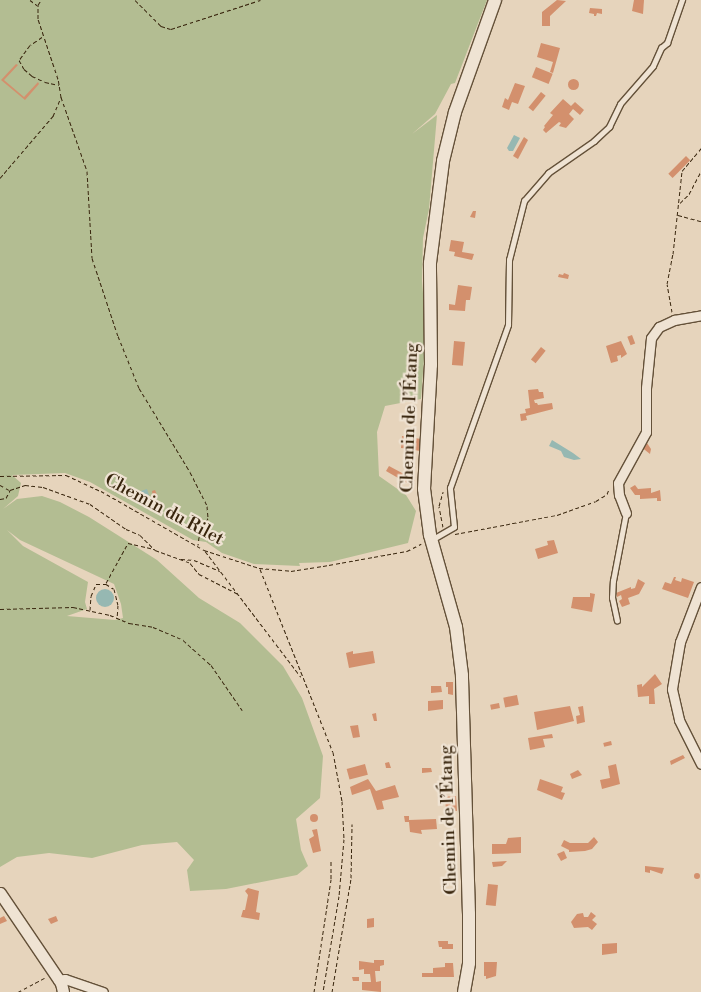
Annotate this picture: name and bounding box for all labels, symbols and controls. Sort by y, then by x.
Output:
street label: Chemin de l’Étang [397,343,423,493]
street label: Chemin du Rilet [101,470,227,550]
street label: Chemin de l’Étang [436,745,462,895]

